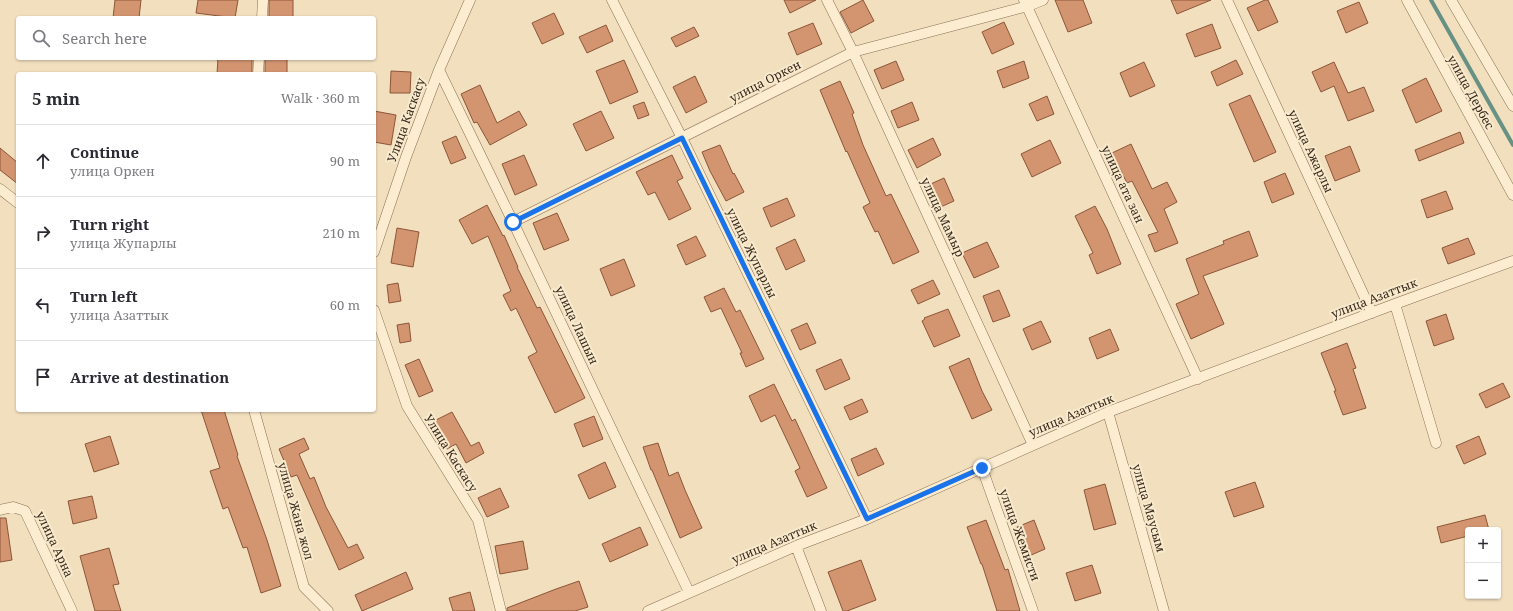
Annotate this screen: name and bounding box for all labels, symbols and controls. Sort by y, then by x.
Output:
search box [16,16,376,60]
icon: search [30,27,52,49]
text: Search here [62,28,147,48]
street label: улица Дербес [1444,52,1498,132]
street label: улица Оркен [726,56,804,106]
street label: Улица Каскасу [383,75,429,165]
text: 5 min [32,87,80,110]
text: Walk · 360 m [281,89,360,107]
street label: улица Ажарлы [1284,107,1338,195]
text: Continue [70,142,139,162]
street label: улица ата зан [1098,142,1148,226]
icon: ahead [32,150,54,172]
text: 90 m [330,152,360,170]
text: улица Оркен [70,162,155,180]
street label: улица Мамыр [917,175,969,260]
street label: улица Жупарлы [723,205,781,301]
route start [504,213,522,231]
text: Turn right [70,214,149,234]
icon: right [32,222,54,244]
text: 210 m [323,224,360,242]
text: улица Жупарлы [70,234,177,252]
street label: улица Азаттык [1329,273,1420,322]
street label: улица Лашын [551,283,603,367]
text: Turn left [70,286,138,306]
icon: left [32,294,54,316]
text: 60 m [330,296,360,314]
text: улица Азаттык [70,306,168,324]
icon: arrive [32,366,54,388]
text: Arrive at destination [70,367,229,387]
street label: улица Азаттык [1026,389,1117,441]
street label: Улица Каскасу [420,411,482,495]
route end [973,459,991,477]
street label: улица Жана жол [274,460,318,562]
street label: улица Маусым [1128,462,1170,554]
street label: улица Жемисти [995,487,1045,583]
street label: улица Арна [32,508,78,580]
street label: улица Азаттык [729,516,820,568]
map controls [1465,527,1501,599]
button: + [1465,527,1501,563]
button: − [1465,563,1501,599]

